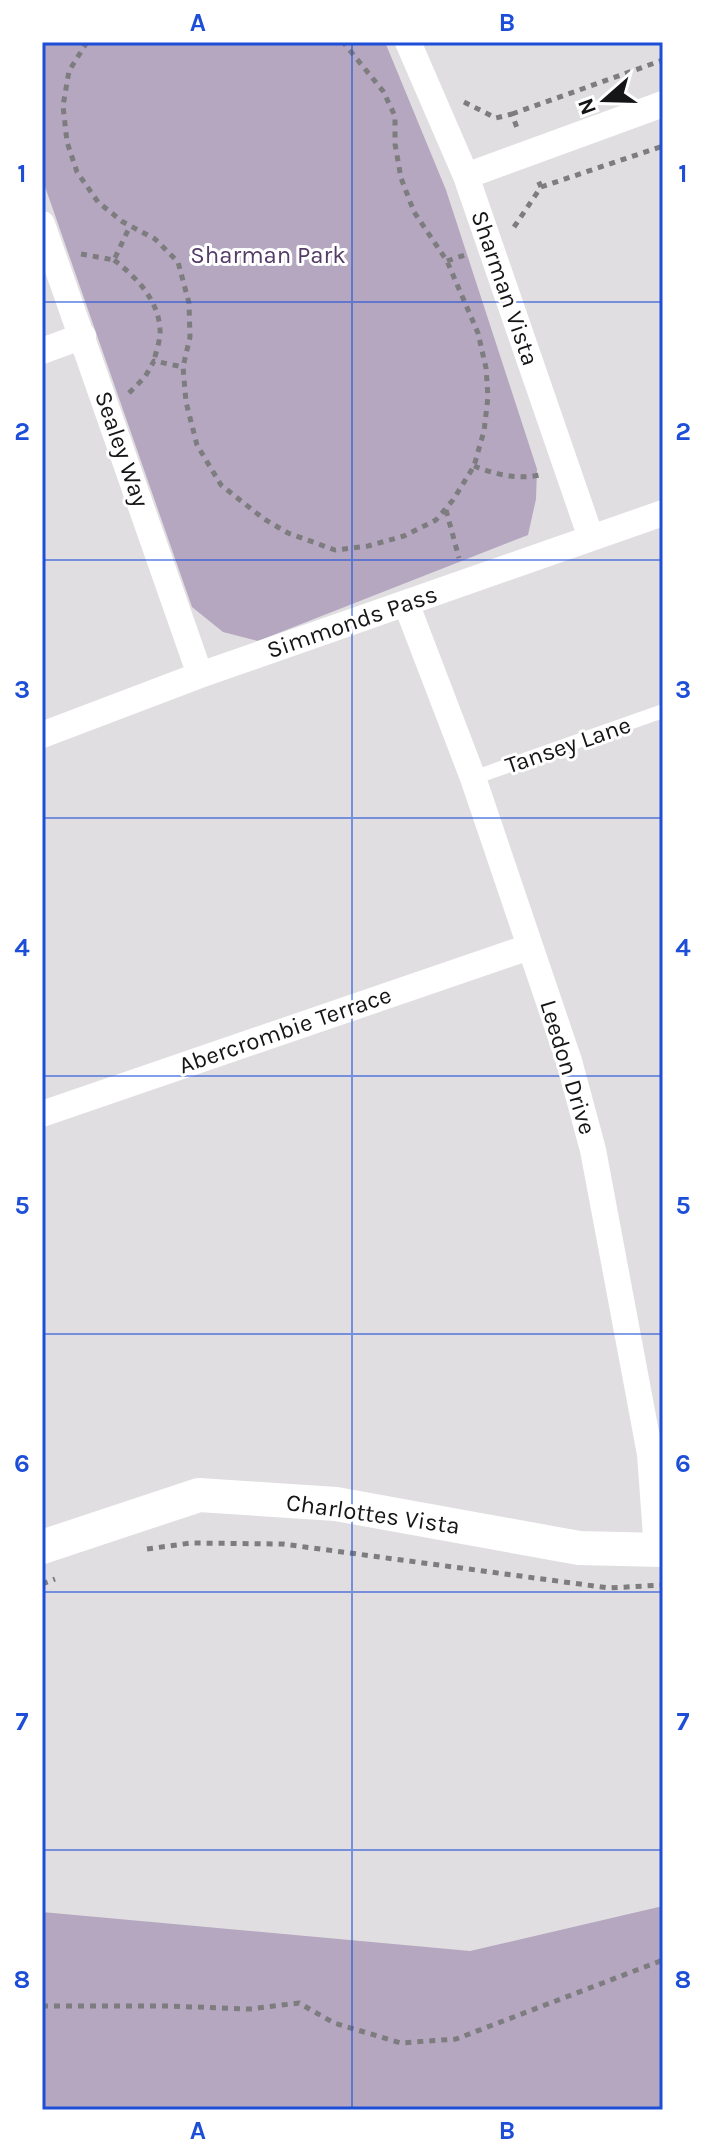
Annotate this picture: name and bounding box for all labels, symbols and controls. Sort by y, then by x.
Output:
text: A [190,7,206,38]
text: B [499,7,515,38]
north arrow [565,60,645,140]
text: N [572,95,602,118]
text: 1 [17,158,27,189]
text: 1 [678,158,688,189]
street label: Sharman Vista [465,207,545,369]
park label: Sharman Park [190,241,346,269]
street label: Sealey Way [89,387,155,511]
text: 2 [14,416,30,447]
text: 2 [675,416,691,447]
street label: Simmonds Pass [263,580,441,664]
text: 3 [14,674,30,705]
text: 3 [675,674,691,705]
street label: Tansey Lane [502,710,634,780]
text: 4 [14,932,30,963]
text: 4 [675,932,691,963]
street label: Abercrombie Terrace [175,980,395,1080]
street label: Leedon Drive [534,996,602,1138]
text: 5 [14,1190,30,1221]
text: 5 [675,1190,691,1221]
text: 6 [14,1448,30,1479]
text: 6 [675,1448,691,1479]
street label: Charlottes Vista [284,1488,462,1540]
text: 7 [16,1706,29,1737]
text: 7 [677,1706,690,1737]
text: 8 [14,1964,30,1995]
text: 8 [675,1964,691,1995]
text: A [190,2115,206,2146]
text: B [499,2115,515,2146]

